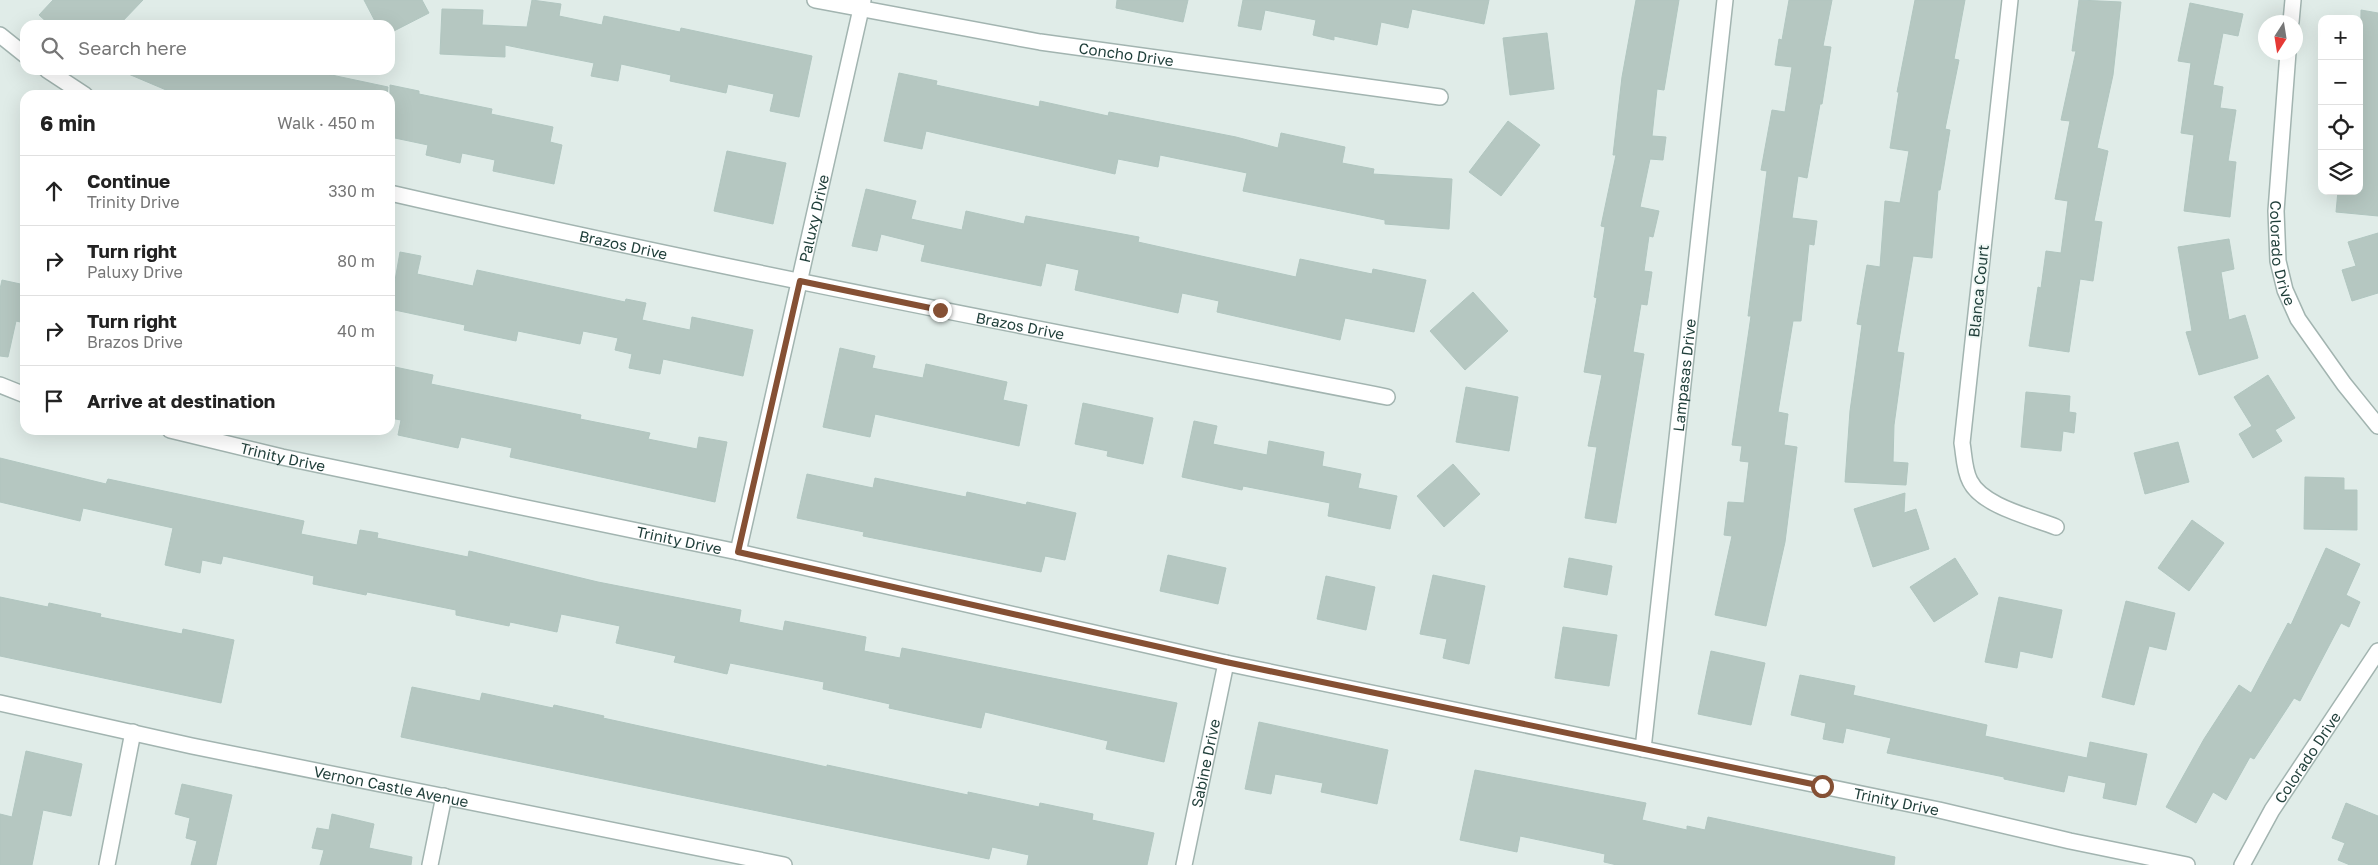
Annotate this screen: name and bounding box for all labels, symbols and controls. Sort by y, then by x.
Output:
north arrow [2258,15,2303,60]
map controls [2318,15,2363,195]
button: + [2318,15,2363,60]
search box [20,20,395,75]
icon: search [38,34,66,62]
text: Search here [78,36,187,59]
street label: Concho Drive [1078,38,1175,69]
button: − [2318,60,2363,105]
button: locate [2318,105,2363,150]
text: 6 min [40,110,95,136]
text: Walk · 450 m [277,113,375,133]
button: layers [2318,150,2363,195]
text: Continue [87,169,170,192]
street label: Paluxy Drive [795,172,832,264]
icon: ahead [40,177,68,205]
text: 330 m [328,181,375,201]
text: Trinity Drive [87,192,179,212]
street label: Colorado Drive [2267,200,2300,308]
street label: Brazos Drive [578,226,669,263]
text: Turn right [87,239,177,262]
street label: Blanca Court [1964,244,1992,338]
icon: right [40,247,68,275]
text: 80 m [337,251,375,271]
text: Paluxy Drive [87,262,183,282]
route end [929,299,952,322]
street label: Brazos Drive [974,308,1066,343]
text: Turn right [87,309,177,332]
icon: right [40,317,68,345]
street label: Lampasas Drive [1669,318,1699,433]
text: 40 m [337,321,375,341]
text: Brazos Drive [87,332,183,352]
icon: arrive [40,387,68,415]
text: Arrive at destination [87,389,275,412]
street label: Trinity Drive [238,438,327,475]
street label: Trinity Drive [635,522,724,557]
street label: Colorado Drive [2270,708,2344,807]
street label: Sabine Drive [1187,717,1223,809]
street label: Vernon Castle Avenue [312,762,471,810]
route start [1811,775,1834,798]
street label: Trinity Drive [1852,784,1941,819]

